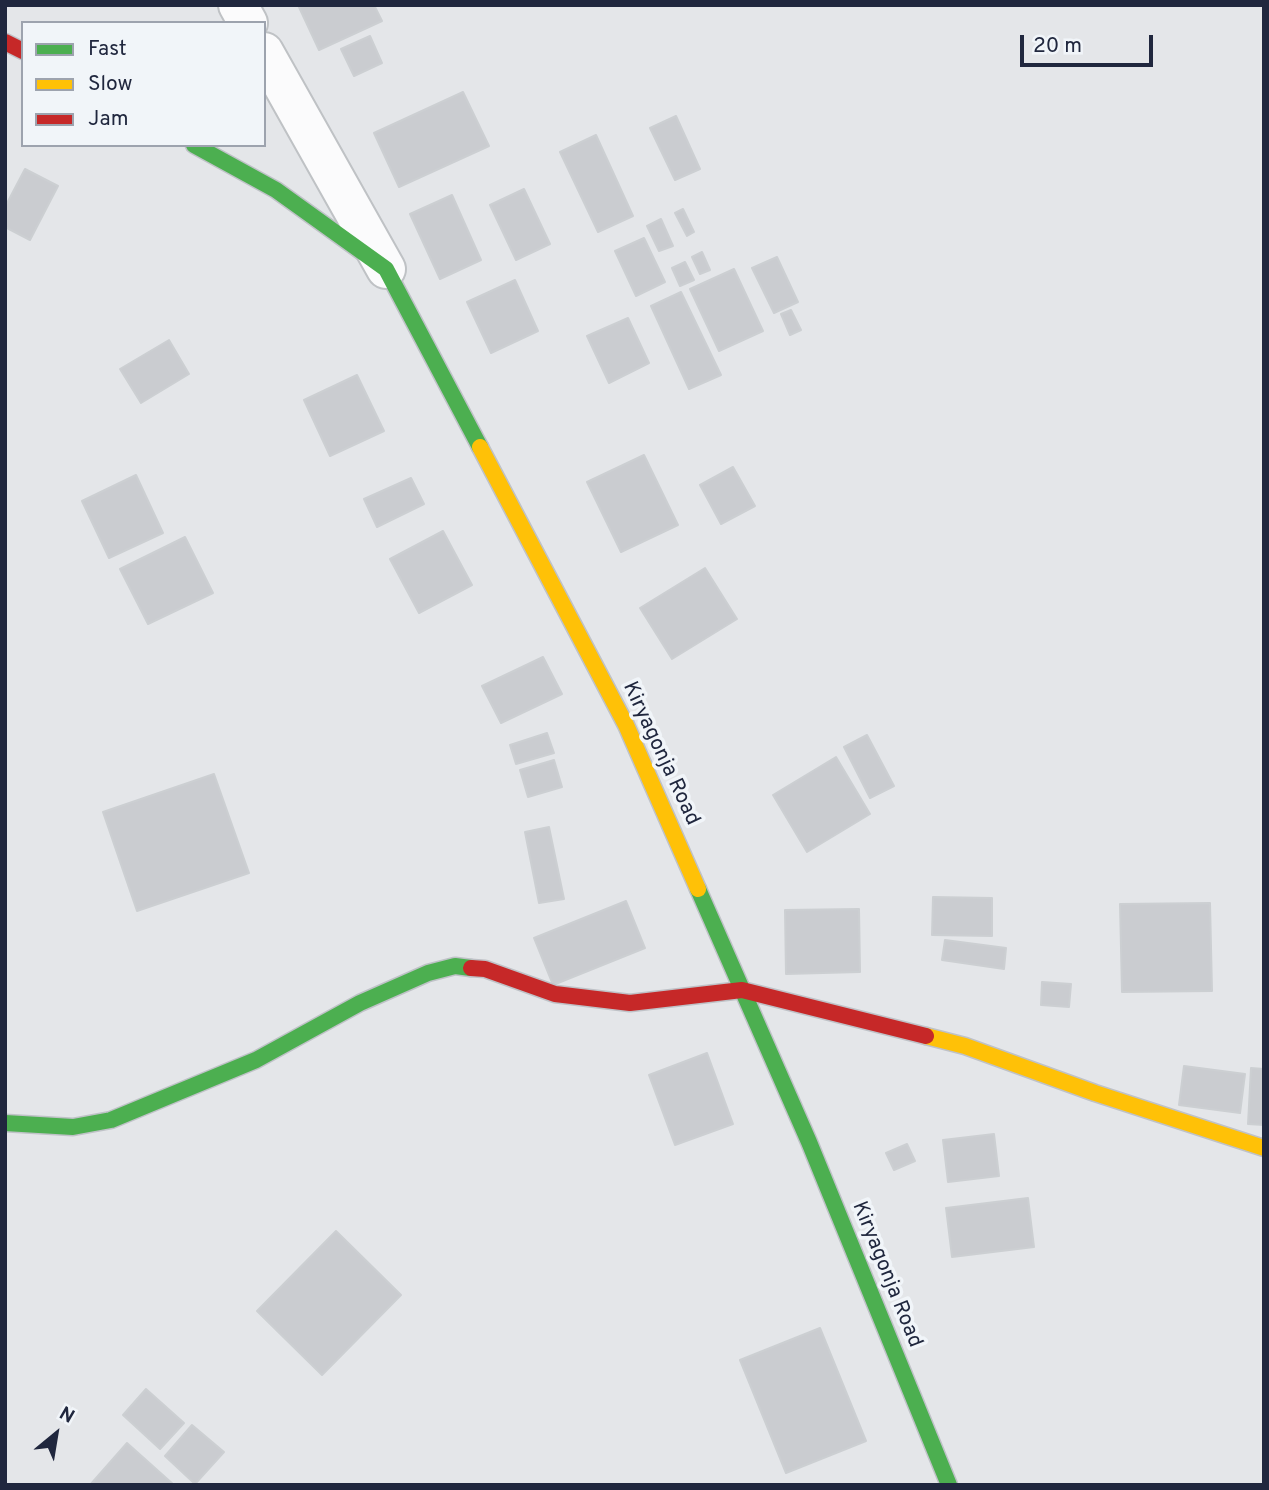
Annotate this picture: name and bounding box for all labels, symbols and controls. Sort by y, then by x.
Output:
legend [21,21,266,147]
scale bar [1024,21,1157,65]
text: 20 m [1033,33,1082,60]
text: Fast [88,36,127,63]
text: Slow [88,71,133,98]
text: Jam [88,106,129,133]
street label: Kiryagonja Road [616,678,704,830]
street label: Kiryagonja Road [845,1198,927,1352]
north arrow [21,1399,91,1469]
text: N [55,1402,78,1430]

